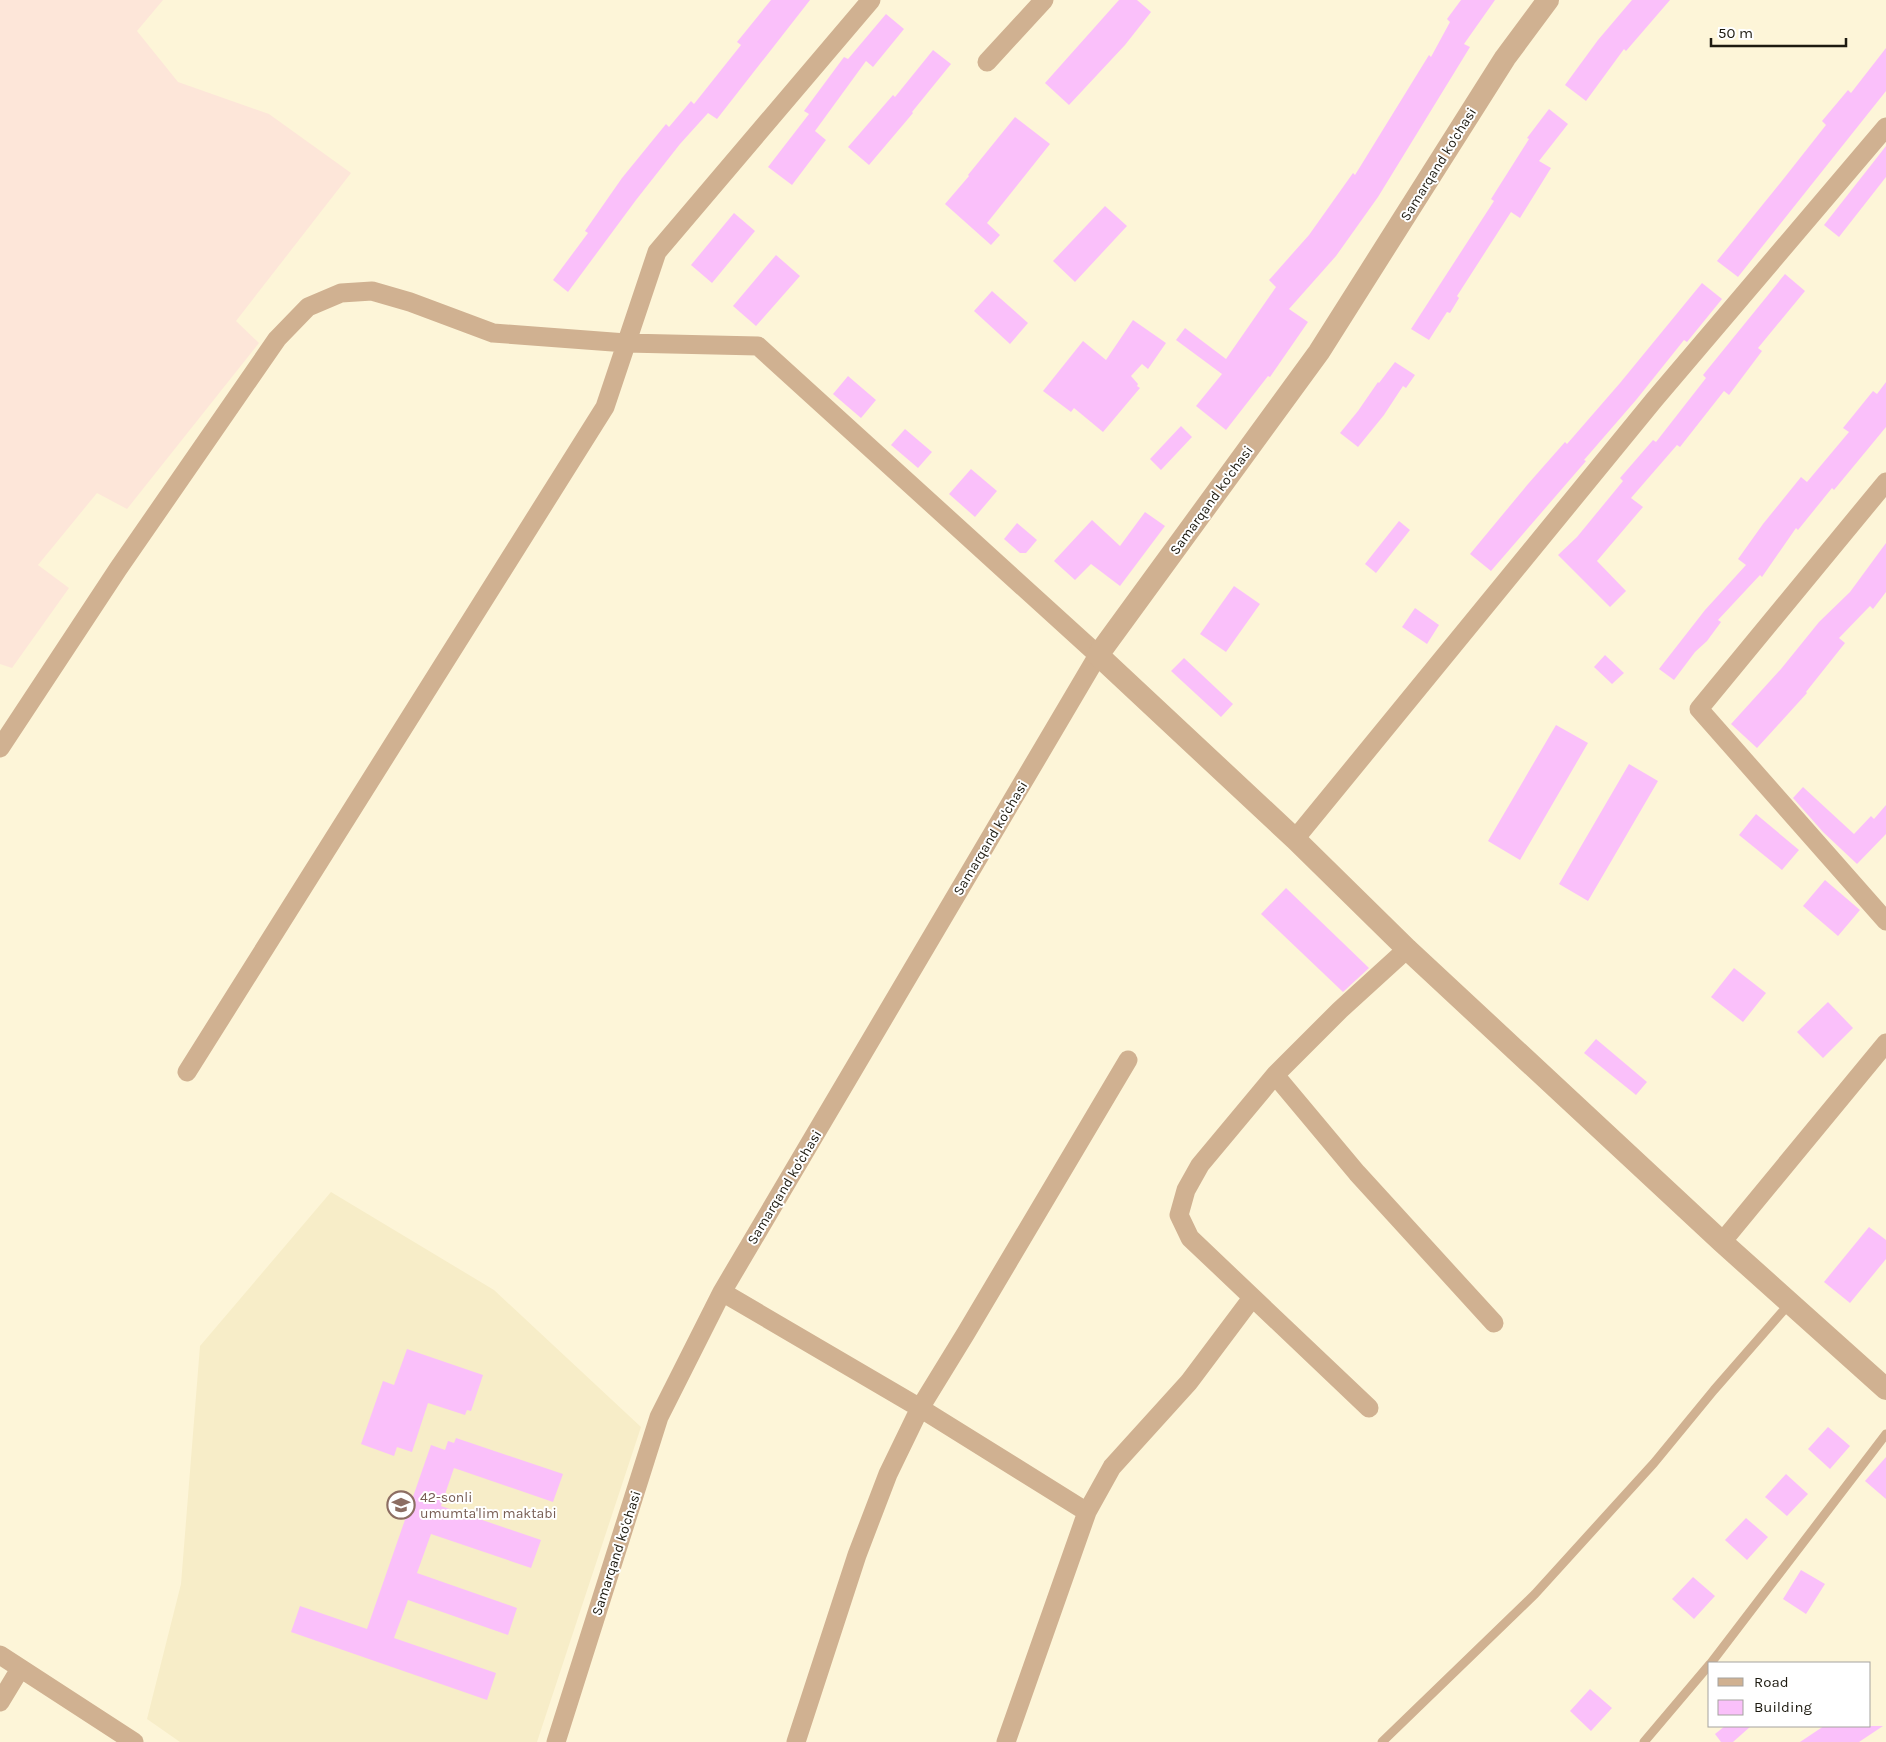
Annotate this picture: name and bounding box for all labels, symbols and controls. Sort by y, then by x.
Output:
scale bar [1711,15,1846,47]
text: 50 m [1718,24,1753,42]
street label: Samarqand ko'chasi [1397,104,1480,224]
street label: Samarqand ko'chasi [1166,443,1257,558]
street label: Samarqand ko'chasi [950,778,1031,898]
street label: Samarqand ko'chasi [744,1127,825,1247]
place label: 42-sonli umumta'lim maktabi [420,1489,557,1522]
street label: Samarqand ko'chasi [588,1489,645,1618]
school or university icon: 42-sonli umumta'lim maktabi [386,1490,416,1520]
legend [1708,1662,1871,1727]
text: Road [1754,1673,1789,1691]
text: Building [1754,1698,1812,1716]

